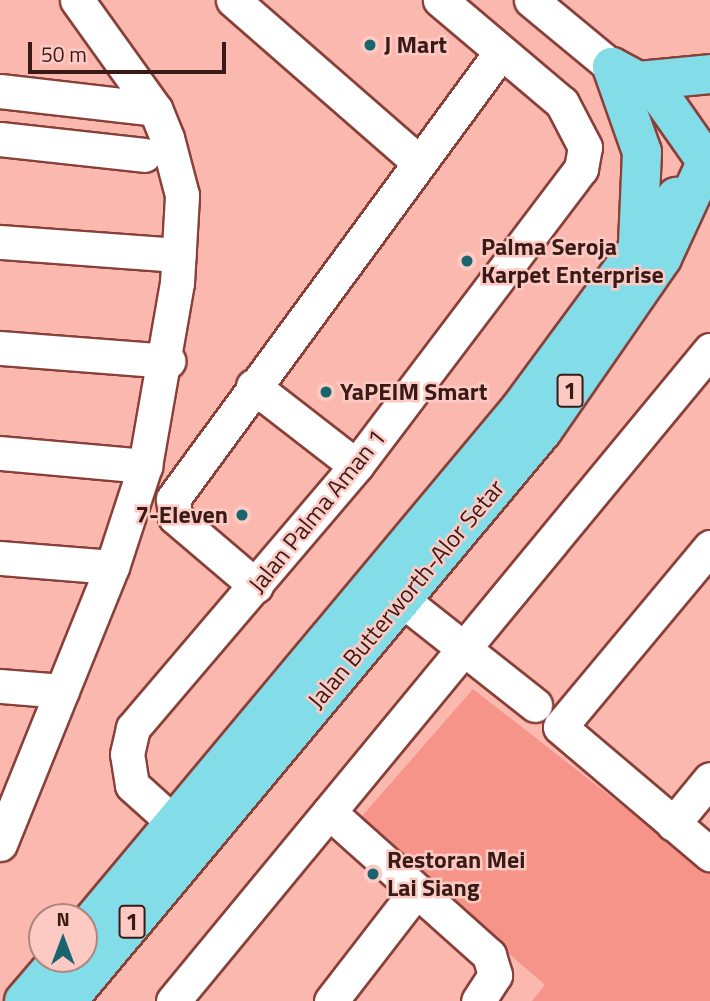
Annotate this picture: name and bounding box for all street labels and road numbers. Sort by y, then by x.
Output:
road number: 1 [556,372,584,410]
street label: Jalan Palma Aman 1 [242,424,392,598]
street label: Jalan Butterworth-Alor Setar [302,474,510,714]
road number: 1 [118,903,146,942]

